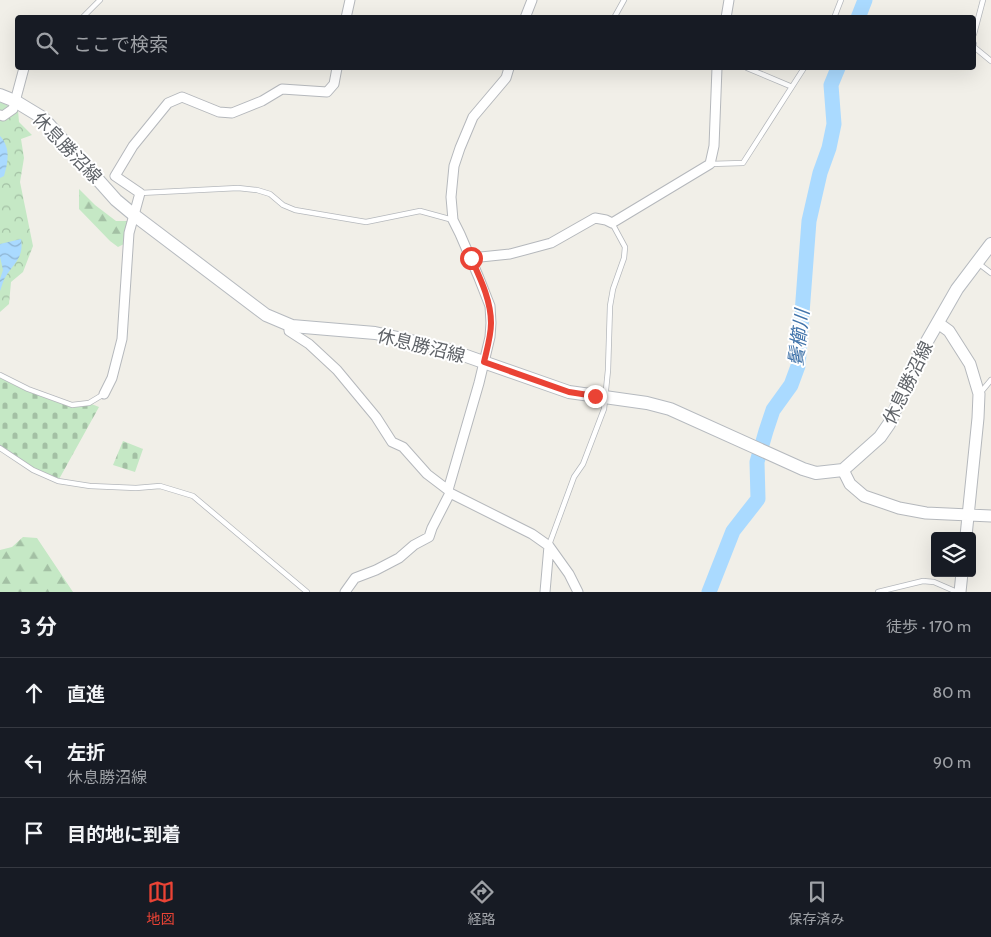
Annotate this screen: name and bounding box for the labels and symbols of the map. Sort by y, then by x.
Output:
street label: 休息勝沼線 [28,108,106,188]
route start [460,247,483,270]
water label: 鬢櫛川 [784,306,814,368]
street label: 休息勝沼線 [375,324,467,368]
street label: 休息勝沼線 [878,338,938,428]
route end [584,385,607,408]

